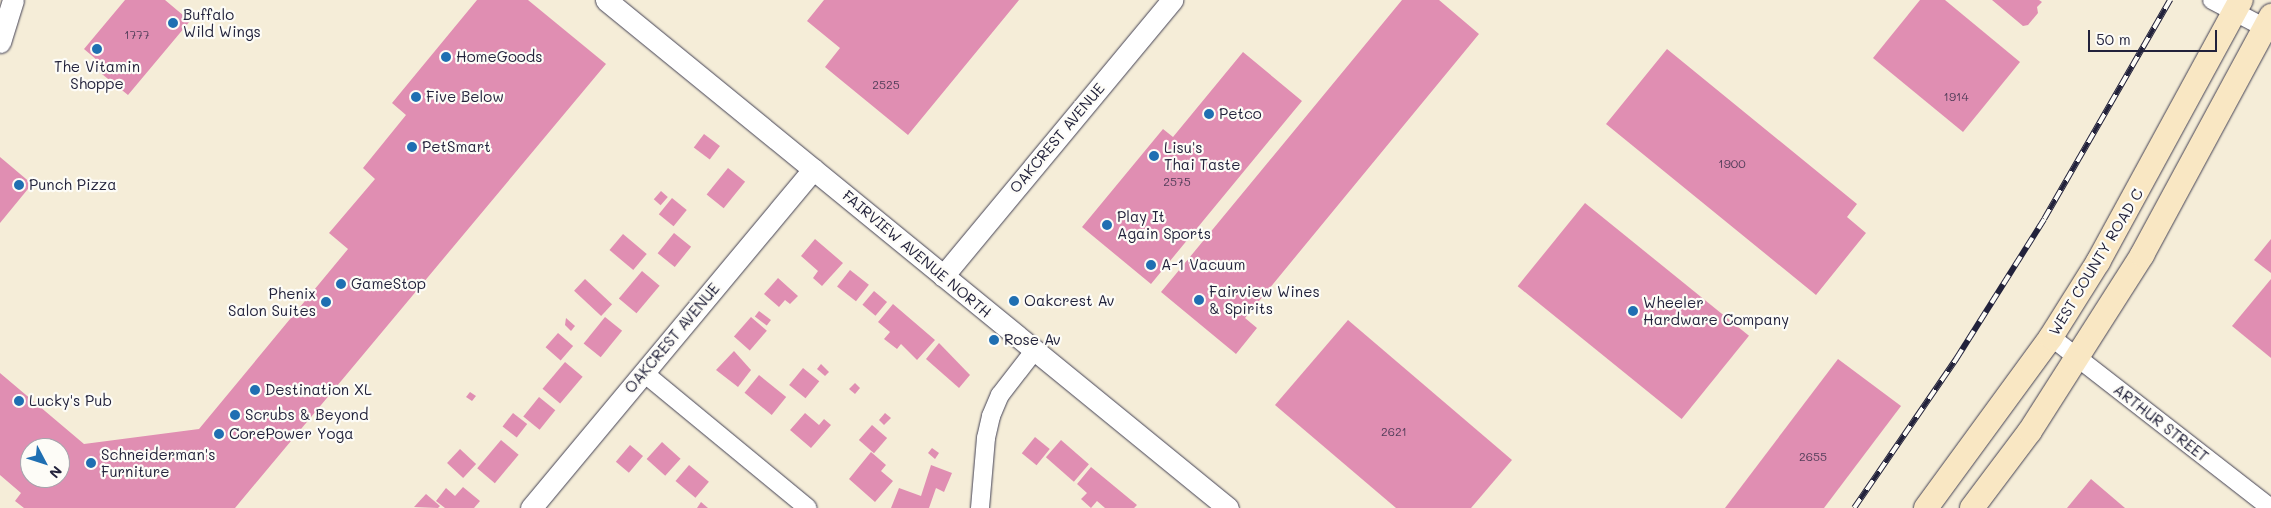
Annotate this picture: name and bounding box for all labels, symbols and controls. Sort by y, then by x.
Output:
place label: Buffalo Wild Wings [183,5,261,40]
marker: Buffalo Wild Wings [167,17,179,29]
scale bar [2091,20,2220,52]
house number: 1777 [124,28,150,42]
text: 50 m [2096,29,2131,49]
marker: The Vitamin Shoppe [91,43,103,55]
place label: HomeGoods [456,48,543,66]
marker: HomeGoods [440,51,452,63]
place label: The Vitamin Shoppe [54,57,140,92]
house number: 2525 [872,78,900,92]
street label: OAKCREST AVENUE [1006,79,1108,197]
place label: Five Below [426,88,504,106]
house number: 1914 [1944,90,1968,104]
marker: Five Below [410,91,422,103]
place label: Petco [1219,105,1262,123]
marker: Petco [1203,108,1215,120]
place label: PetSmart [422,138,491,156]
place label: Lisu's Thai Taste [1164,138,1240,173]
marker: PetSmart [406,141,418,153]
marker: Lisu's Thai Taste [1148,150,1160,162]
house number: 1900 [1718,157,1746,171]
house number: 2575 [1163,175,1191,189]
place label: Punch Pizza [29,176,117,194]
marker: Punch Pizza [13,179,25,191]
street label: WEST COUNTY ROAD C [2045,185,2147,339]
street label: FAIRVIEW AVENUE NORTH [839,187,995,321]
place label: Play It Again Sports [1117,207,1211,242]
marker: Play It Again Sports [1101,219,1113,231]
place label: A-1 Vacuum [1161,256,1245,274]
marker: A-1 Vacuum [1145,259,1157,271]
place label: GameStop [351,275,426,293]
marker: GameStop [335,278,347,290]
street label: OAKCREST AVENUE [621,279,723,397]
place label: Fairview Wines & Spirits [1209,282,1320,317]
place label: Phenix Salon Suites [228,284,316,319]
place label: Oakcrest Av [1024,292,1114,310]
place label: Wheeler Hardware Company [1643,293,1789,328]
marker: Fairview Wines & Spirits [1193,294,1205,306]
marker: Oakcrest Av [1008,295,1020,307]
marker: Phenix Salon Suites [320,296,332,308]
marker: Wheeler Hardware Company [1627,305,1639,317]
place label: Rose Av [1004,331,1061,349]
marker: Rose Av [988,334,1000,346]
street label: ARTHUR STREET [2110,380,2212,466]
place label: Destination XL [265,381,372,399]
marker: Destination XL [249,384,261,396]
place label: Lucky's Pub [29,392,112,410]
marker: Lucky's Pub [13,395,25,407]
place label: Scrubs & Beyond [245,406,368,424]
marker: Scrubs & Beyond [229,409,241,421]
place label: CorePower Yoga [229,425,353,443]
house number: 2621 [1381,425,1407,439]
marker: CorePower Yoga [213,428,225,440]
north arrow [20,438,70,488]
place label: Schneiderman's Furniture [101,445,215,480]
house number: 2655 [1799,450,1827,464]
marker: Schneiderman's Furniture [85,457,97,469]
text: N [45,462,67,482]

